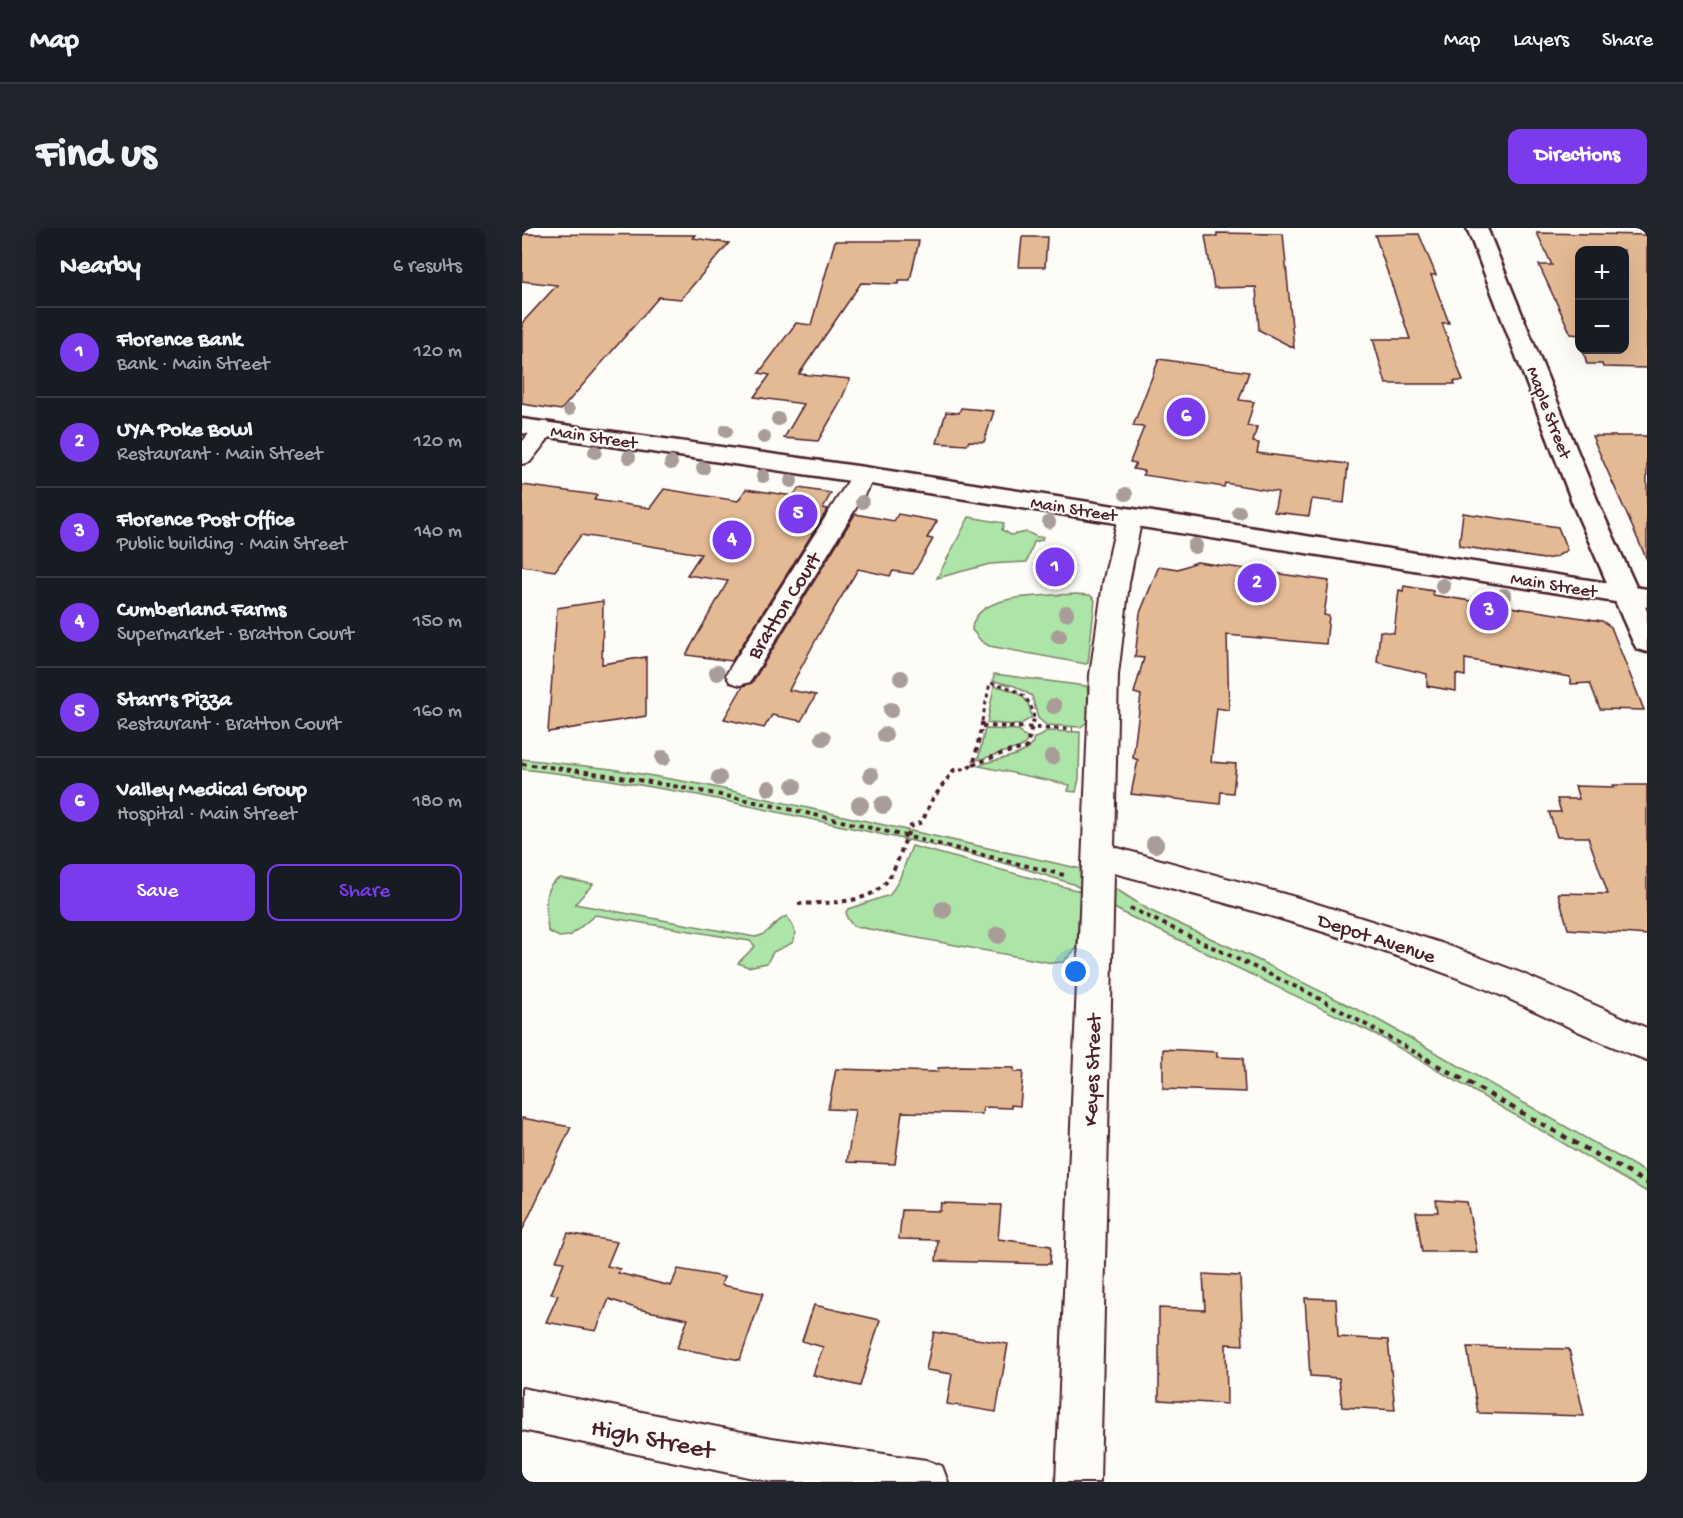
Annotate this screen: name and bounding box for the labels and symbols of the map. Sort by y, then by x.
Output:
street label: Maple Street [1521,364,1575,463]
pin: 6 [1166,394,1206,440]
street label: Main Street [549,422,640,455]
pin: 5 [778,492,818,536]
street label: Main Street [1029,493,1120,528]
pin: 4 [712,518,752,562]
pin: 1 [1036,544,1074,590]
street label: Bratton Court [743,547,830,666]
pin: 2 [1238,560,1276,606]
street label: Main Street [1509,569,1600,604]
pin: 3 [1470,588,1508,634]
street label: Depot Avenue [1312,909,1439,971]
your location [1061,957,1090,986]
street label: Keyes Street [1080,1011,1109,1127]
street label: High Street [588,1414,719,1469]

